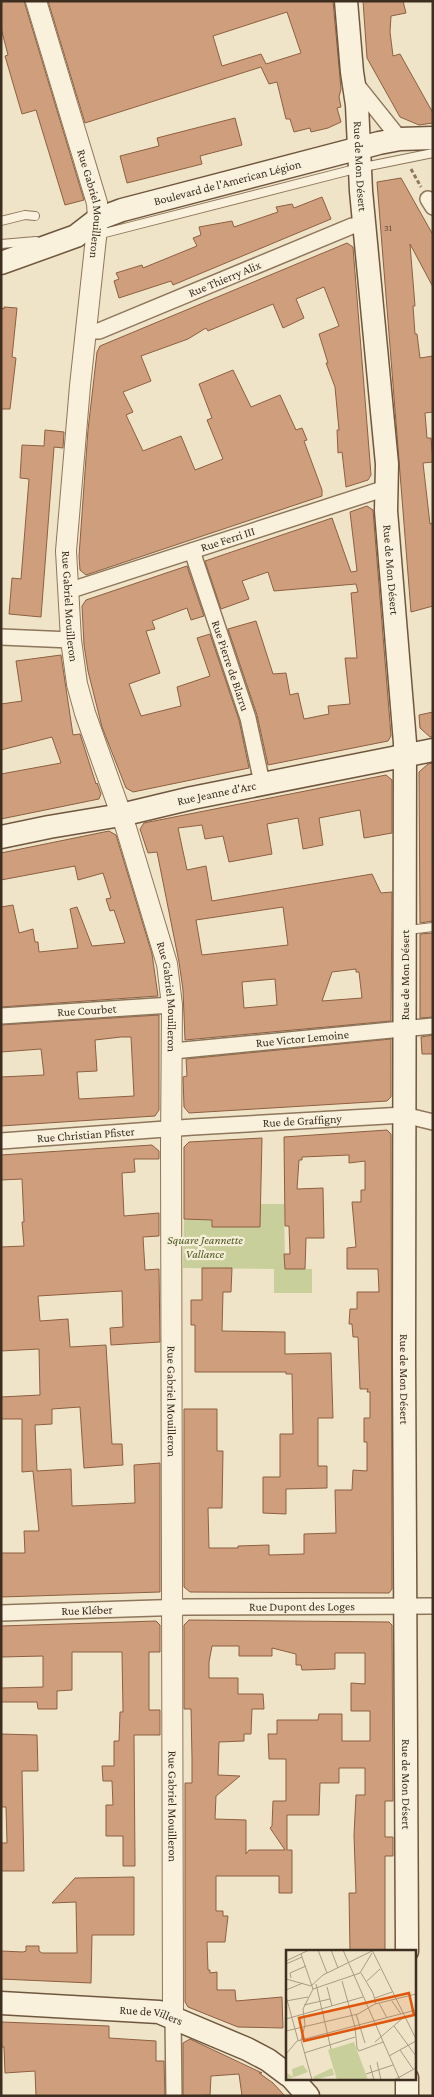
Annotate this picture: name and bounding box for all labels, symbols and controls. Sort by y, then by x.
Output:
street label: Rue de Mon Désert [351,121,370,213]
street label: Rue Gabriel Mouilleron [74,148,105,260]
street label: Boulevard de l'American Légion [152,156,303,208]
house number: 31 [384,222,392,233]
street label: Rue Thierry Alix [186,258,263,300]
street label: Rue Ferri III [199,524,257,555]
street label: Rue de Mon Désert [380,524,402,616]
street label: Rue Gabriel Mouilleron [59,550,81,663]
street label: Rue Pierre de Blarru [209,619,252,713]
street label: Rue Jeanne d'Arc [176,778,257,808]
street label: Rue de Mon Désert [398,929,412,1020]
street label: Rue Gabriel Mouilleron [154,940,179,1053]
street label: Rue Courbet [57,1002,118,1019]
street label: Rue Victor Lemoine [255,1027,350,1050]
street label: Rue de Graffigny [262,1112,343,1130]
street label: Rue Christian Pfister [36,1124,136,1145]
park label: Square Jeannette Vallance [167,1233,243,1261]
street label: Rue de Mon Désert [397,1334,411,1426]
street label: Rue Gabriel Mouilleron [164,1346,179,1458]
street label: Rue Dupont des Loges [249,1599,355,1614]
street label: Rue Kléber [61,1602,114,1618]
street label: Rue de Mon Désert [399,1739,413,1831]
street label: Rue Gabriel Mouilleron [165,1751,180,1863]
inset map [286,1950,416,2080]
street label: Rue de Villers [119,2003,185,2028]

